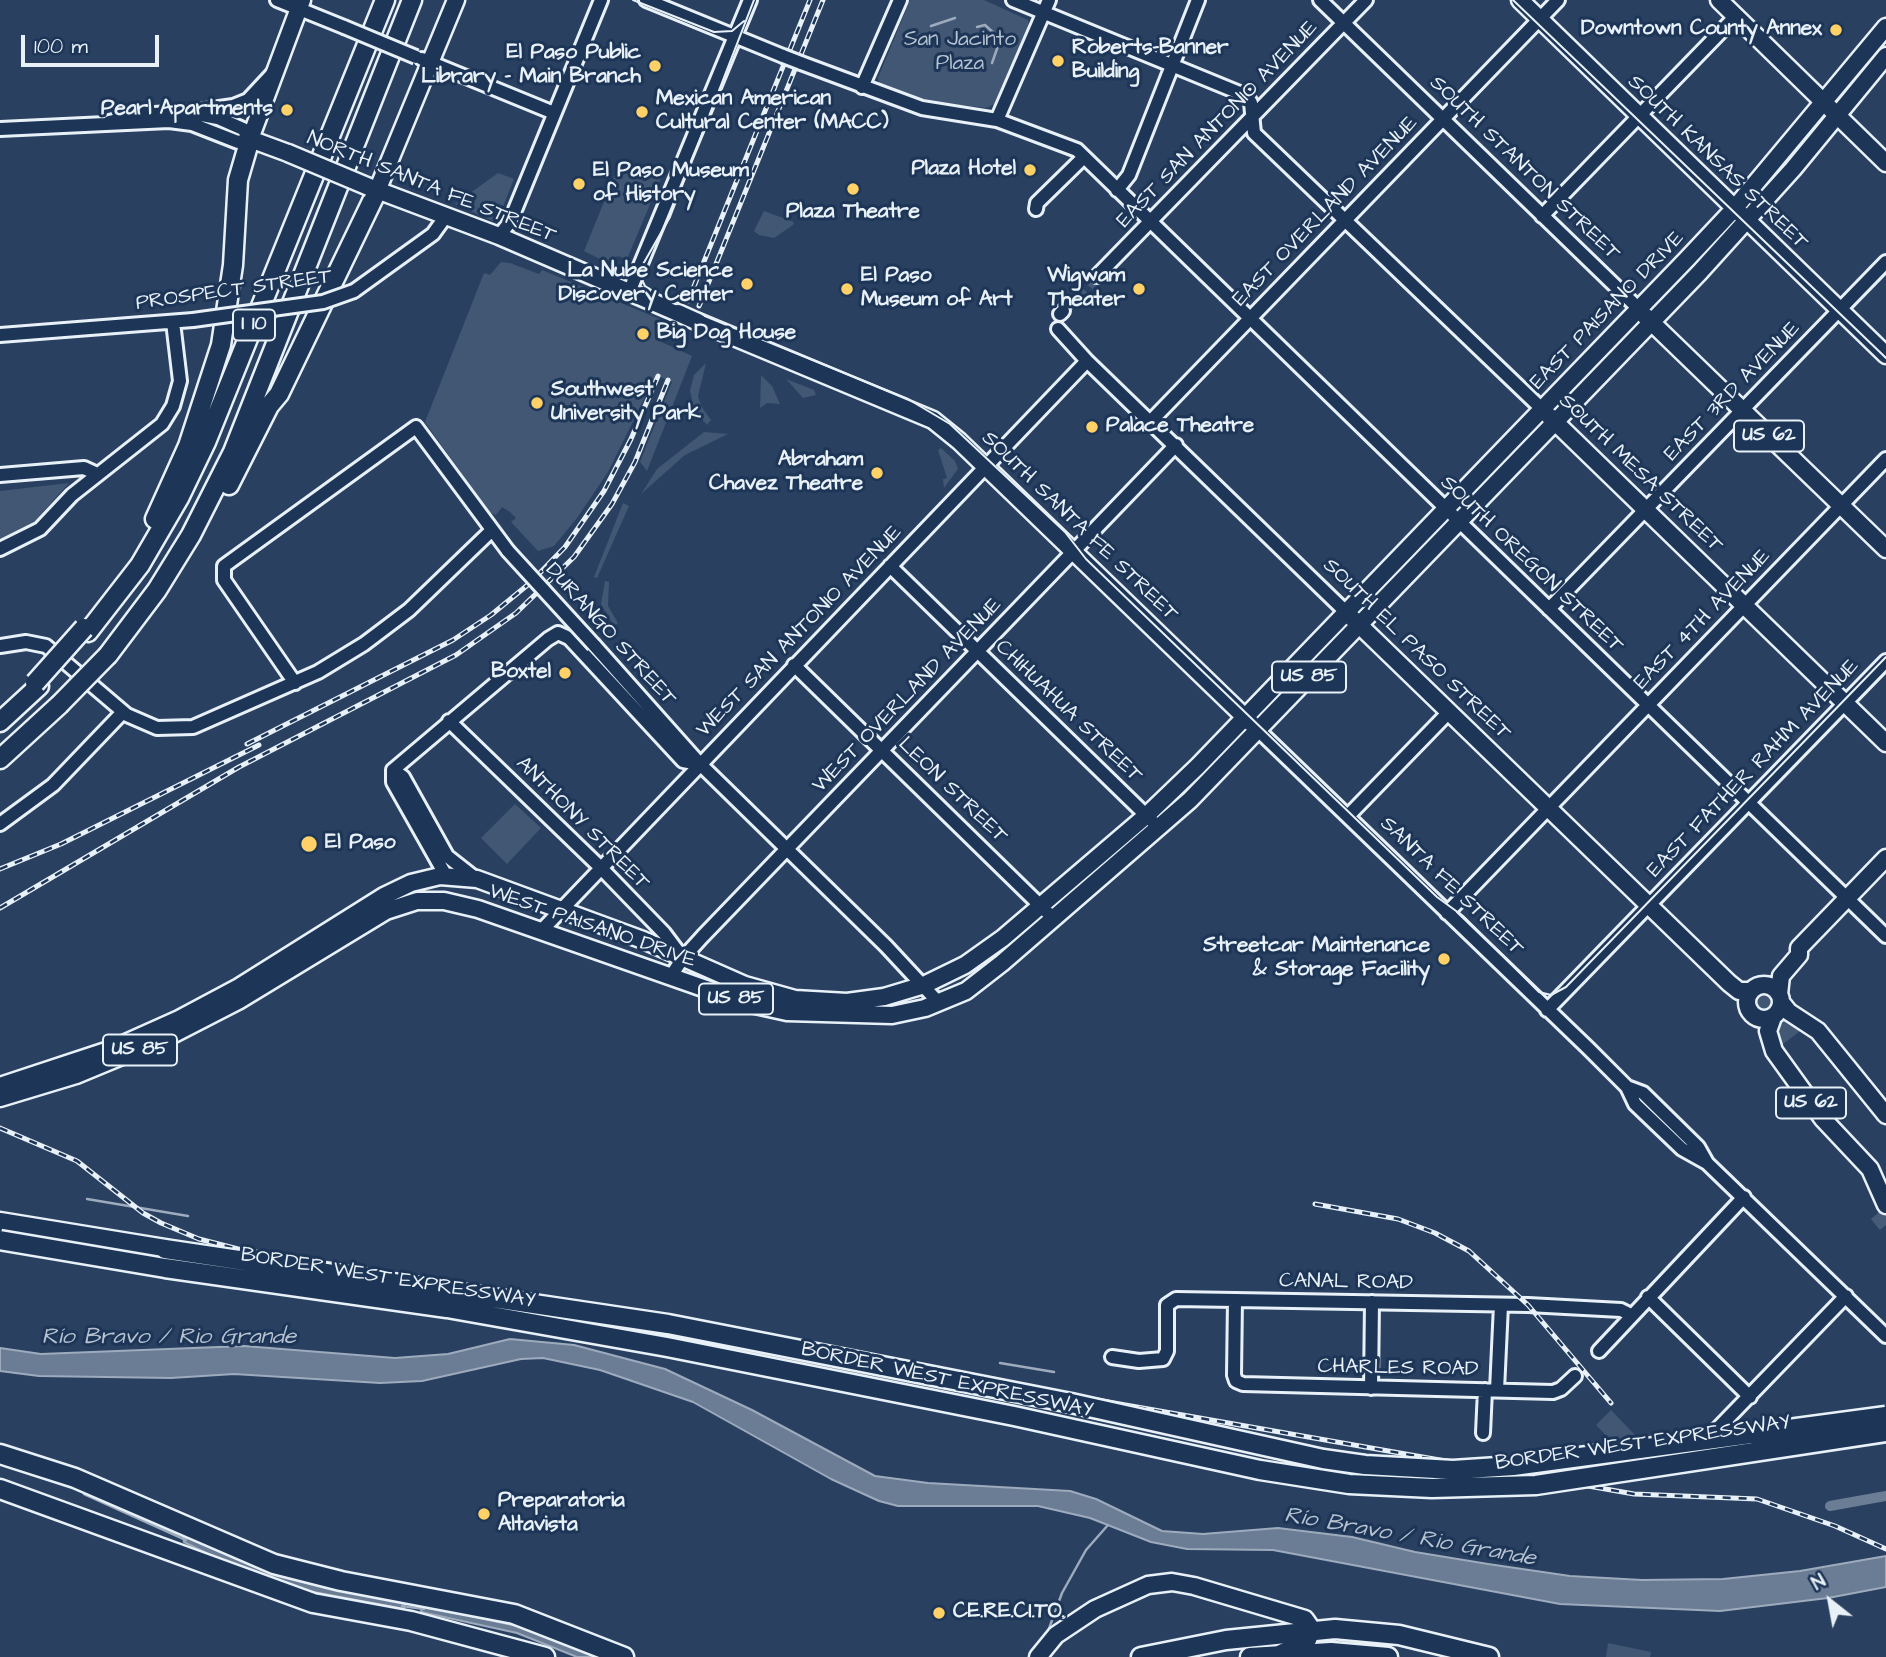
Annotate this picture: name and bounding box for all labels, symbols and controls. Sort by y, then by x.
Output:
street label: EAST SAN ANTONIO AVENUE [1112,16,1324,234]
place label: Downtown County Annex [1581,17,1822,43]
scale bar [24,21,163,65]
marker: Downtown County Annex [1828,22,1844,38]
park label: San Jacinto Plaza [904,28,1016,78]
text: 100 m [34,32,88,61]
place label: Roberts-Banner Building [1072,36,1229,86]
place label: El Paso Public Library - Main Branch [421,41,641,91]
marker: Roberts-Banner Building [1050,53,1066,69]
marker: El Paso Public Library - Main Branch [647,58,663,74]
street label: SOUTH KANSAS STREET [1621,70,1813,256]
street label: SOUTH STANTON STREET [1424,71,1624,267]
place label: Mexican American Cultural Center (MACC) [656,87,889,137]
place label: Pearl Apartments [101,97,273,123]
marker: Pearl Apartments [279,102,295,118]
marker: Mexican American Cultural Center (MACC) [634,104,650,120]
street label: EAST OVERLAND AVENUE [1228,111,1424,313]
street label: NORTH SANTA FE STREET [303,126,559,250]
place label: Plaza Hotel [911,157,1016,183]
place label: El Paso Museum of History [593,159,749,209]
marker: Plaza Hotel [1022,162,1038,178]
marker: El Paso Museum of History [571,176,587,192]
marker: Plaza Theatre [845,181,861,197]
place label: Plaza Theatre [786,200,920,226]
street label: EAST PAISANO DRIVE [1526,226,1690,396]
place label: La Nube Science Discovery Center [559,259,733,309]
place label: El Paso Museum of Art [861,264,1013,314]
place label: Wigwam Theater [1047,264,1125,314]
street label: PROSPECT STREET [134,265,334,317]
marker: La Nube Science Discovery Center [739,276,755,292]
marker: El Paso Museum of Art [839,281,855,297]
marker: Wigwam Theater [1131,281,1147,297]
road number: I 10 [233,310,275,340]
street label: EAST 3RD AVENUE [1660,317,1806,467]
place label: Big Dog House [657,321,796,347]
marker: Big Dog House [635,326,651,342]
place label: Southwest University Park [551,378,701,428]
street label: SOUTH MESA STREET [1553,389,1727,559]
marker: Southwest University Park [529,395,545,411]
place label: Palace Theatre [1106,414,1254,440]
marker: Palace Theatre [1084,419,1100,435]
road number: US 62 [1734,420,1804,452]
street label: SOUTH SANTA FE STREET [975,426,1183,628]
place label: Abraham Chavez Theatre [709,448,863,498]
marker: Abraham Chavez Theatre [869,465,885,481]
street label: SOUTH OREGON STREET [1434,471,1628,659]
street label: WEST SAN ANTONIO AVENUE [692,521,908,743]
street label: EAST 4TH AVENUE [1629,544,1777,696]
street label: SOUTH EL PASO STREET [1317,554,1515,746]
street label: DURANGO STREET [539,558,681,712]
street label: WEST OVERLAND AVENUE [808,593,1008,799]
street label: CHIHUAHUA STREET [989,635,1147,789]
street label: EAST FATHER RAHM AVENUE [1643,655,1865,883]
place label: Boxtel [491,660,551,686]
road number: US 85 [1272,662,1346,692]
marker: Boxtel [557,665,573,681]
street label: LEON STREET [892,733,1012,849]
street label: ANTHONY STREET [510,752,654,896]
street label: SANTA FE STREET [1374,812,1528,962]
place label: El Paso [325,831,396,857]
marker: El Paso [299,834,319,854]
street label: WEST PAISANO DRIVE [485,880,699,974]
place label: Streetcar Maintenance & Storage Facility [1203,934,1430,984]
marker: Streetcar Maintenance & Storage Facility [1436,951,1452,967]
road number: US 85 [699,984,773,1015]
road number: US 85 [103,1034,177,1066]
road number: US 62 [1776,1088,1846,1119]
street label: BORDER WEST EXPRESSWAY [239,1243,537,1315]
street label: CANAL ROAD [1279,1269,1413,1297]
water label: Río Bravo / Rio Grande [42,1324,296,1352]
street label: BORDER WEST EXPRESSWAY [799,1338,1095,1424]
street label: CHARLES ROAD [1317,1355,1479,1383]
street label: BORDER WEST EXPRESSWAY [1494,1411,1792,1477]
place label: Preparatoria Altavista [498,1489,625,1539]
water label: Río Bravo / Rio Grande [1282,1502,1538,1574]
marker: Preparatoria Altavista [476,1506,492,1522]
north arrow [1795,1566,1865,1636]
text: N [1807,1568,1831,1597]
place label: CE.RE.CI.TO. [953,1600,1065,1626]
marker: CE.RE.CI.TO. [931,1605,947,1621]

